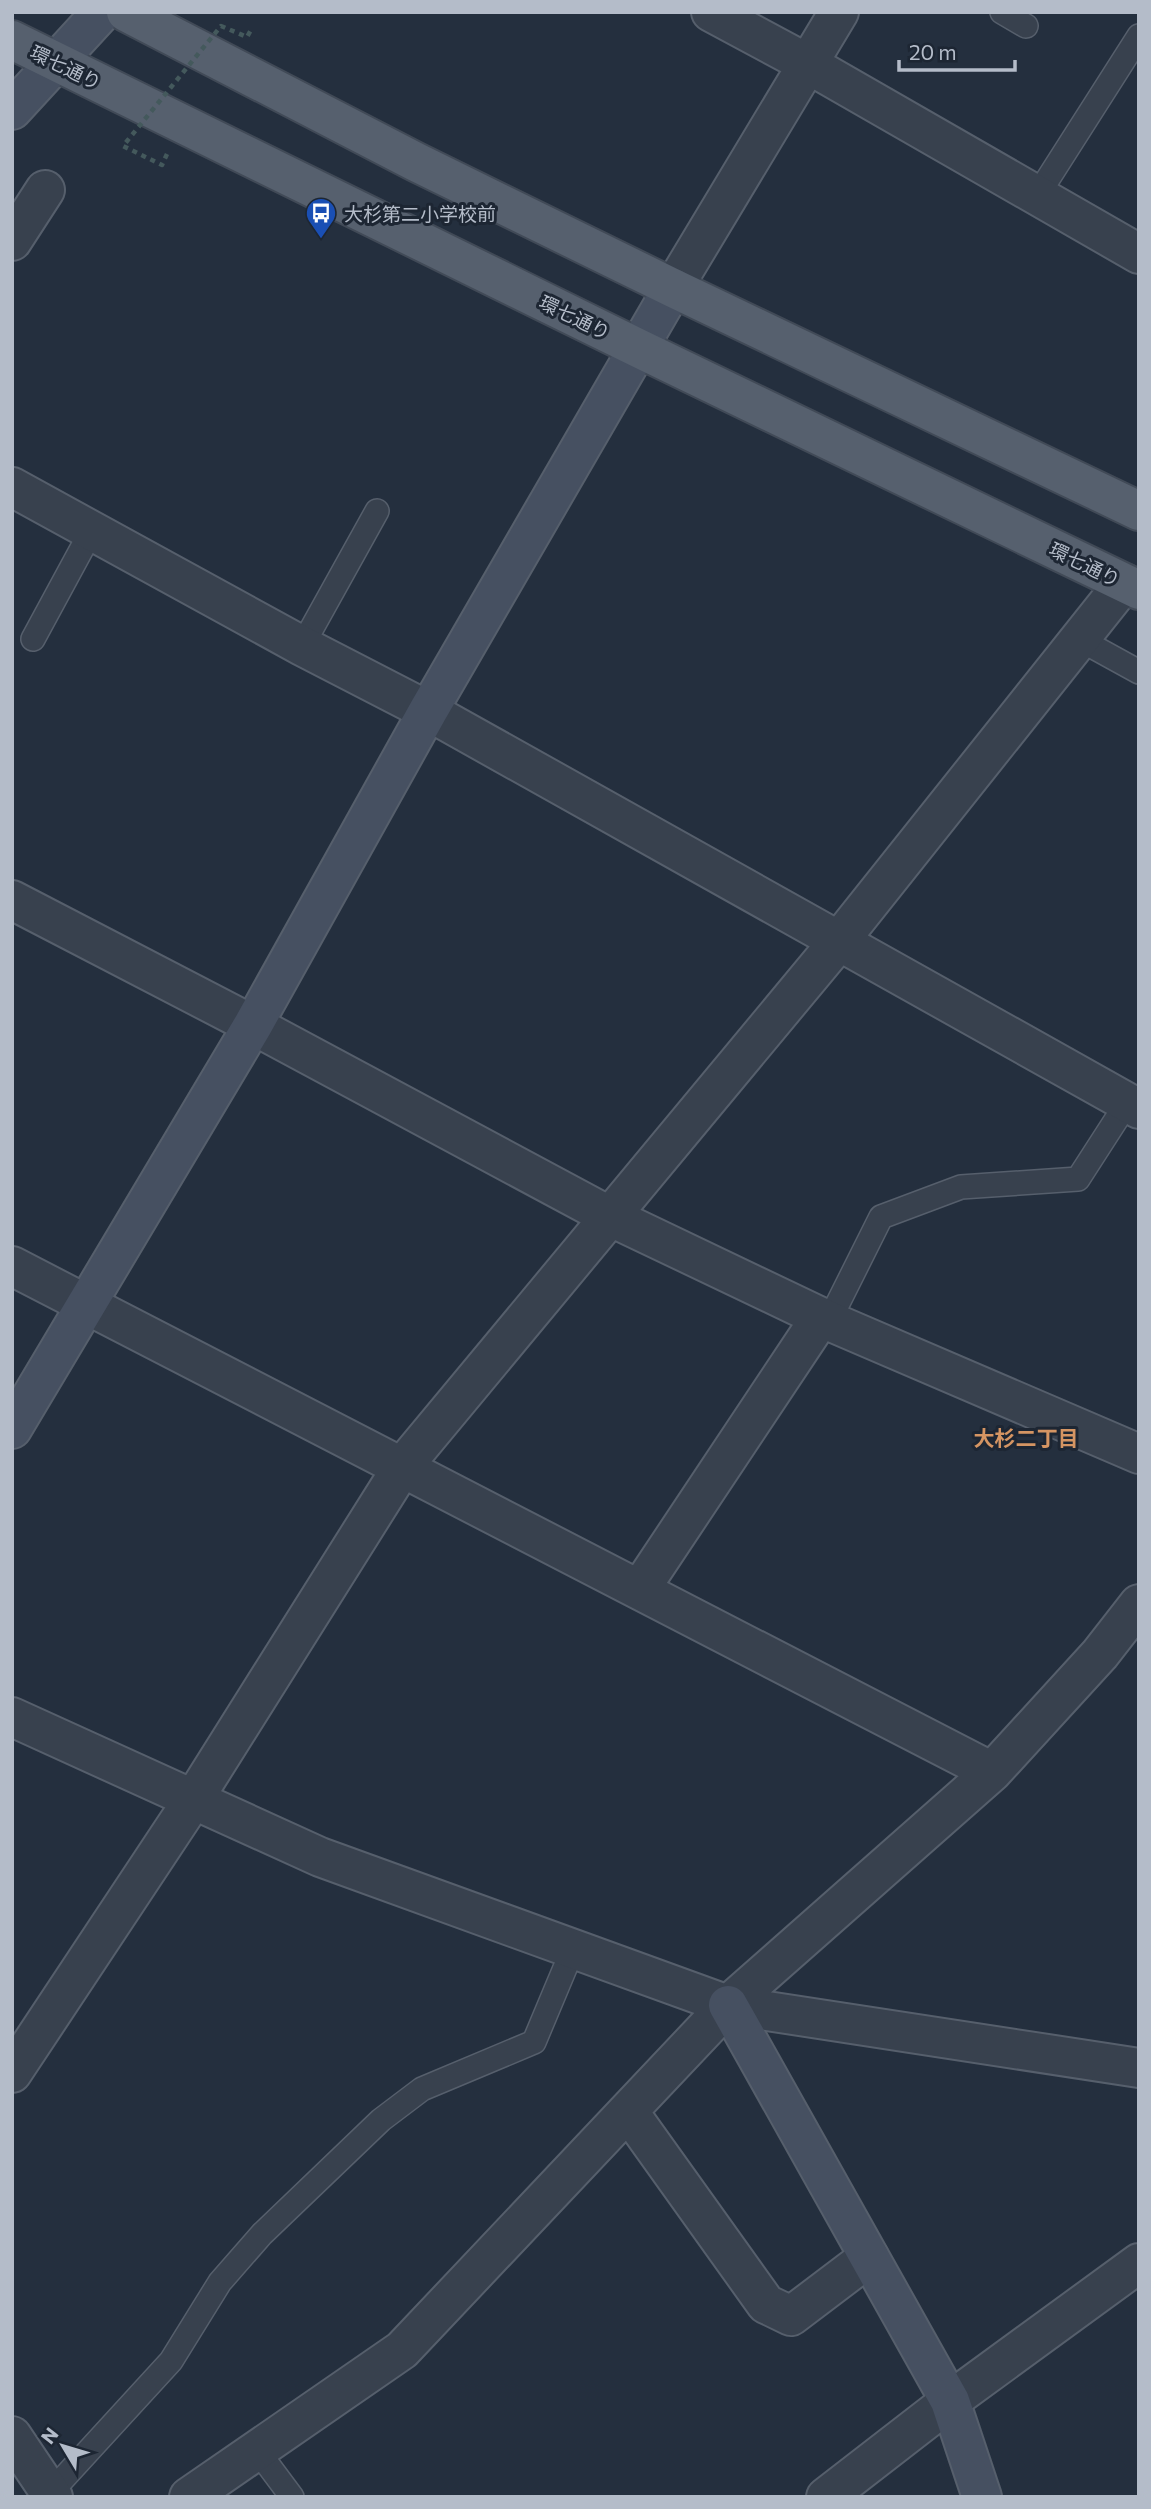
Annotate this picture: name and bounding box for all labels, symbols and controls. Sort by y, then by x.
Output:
scale bar [899,28,1014,72]
text: 20 m [909,39,957,64]
street label: 環七通り [27,40,105,94]
bus stop icon: 大杉第二小学校前 [304,196,338,240]
place label: 大杉第二小学校前 [344,202,496,225]
street label: 環七通り [536,290,614,344]
street label: 環七通り [1046,537,1124,591]
district label: 大杉二丁目 [974,1425,1079,1450]
north arrow [28,2411,98,2481]
text: N [36,2423,63,2448]

